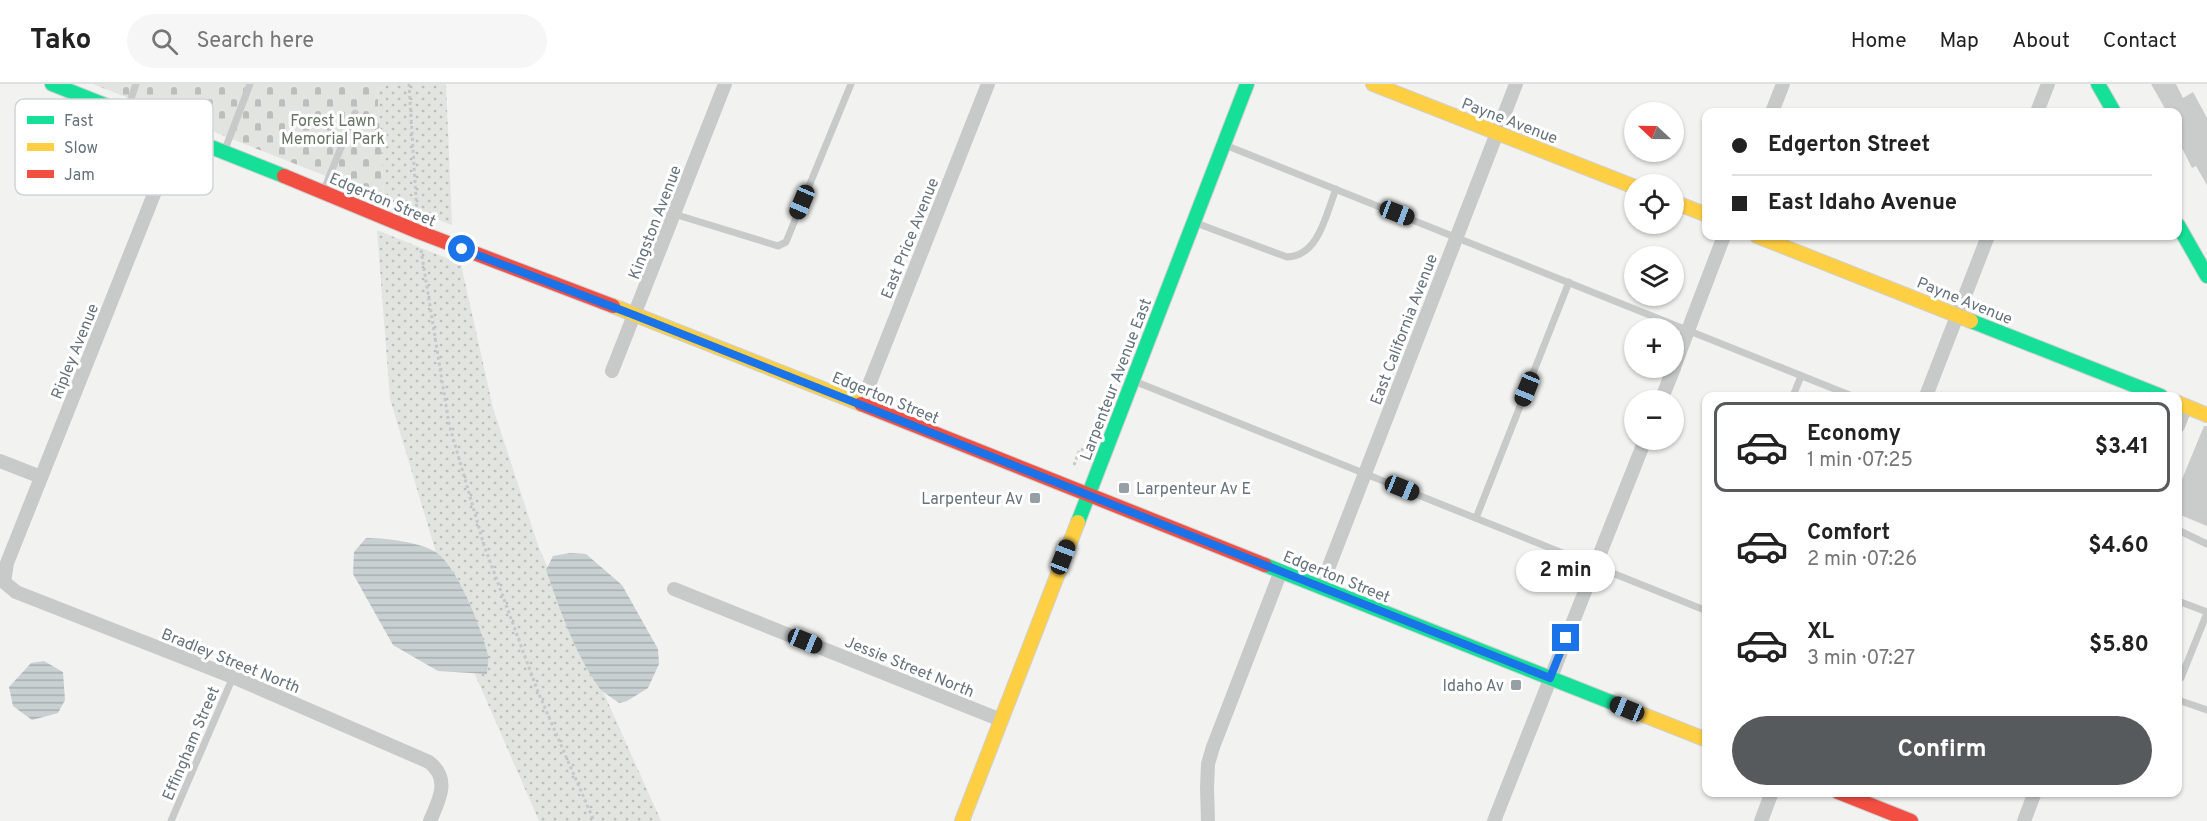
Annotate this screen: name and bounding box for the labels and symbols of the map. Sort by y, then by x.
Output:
street label: Payne Avenue [1458,94,1560,149]
legend [15,99,213,195]
north arrow [1624,102,1684,162]
text: Fast [64,112,94,132]
park label: Forest Lawn Memorial Park [281,112,385,150]
text: Slow [64,139,98,159]
street label: Kingston Avenue [625,163,687,283]
text: Jam [64,166,95,186]
street label: Edgerton Street [326,169,438,232]
street label: East Price Avenue [877,175,944,302]
car [787,182,817,222]
car [1377,198,1417,228]
route start [448,235,475,262]
street label: East California Avenue [1367,251,1443,408]
street label: Payne Avenue [1914,274,2015,330]
street label: Larpenteur Avenue East [1077,296,1157,464]
street label: Ripley Avenue [48,301,104,402]
street label: Edgerton Street [829,368,942,429]
car [1512,369,1542,409]
car [1382,473,1422,503]
place label: Larpenteur Av E [1136,480,1251,500]
marker: Larpenteur Av E [1117,481,1131,495]
place label: Larpenteur Av [921,490,1023,510]
marker: Larpenteur Av [1028,491,1042,505]
car [1048,537,1078,577]
street label: Edgerton Street [1280,547,1393,608]
callout: 2 min [1516,551,1616,593]
route end [1552,624,1579,651]
street label: Bradley Street North [158,625,303,699]
car [785,626,825,656]
street label: Jessie Street North [842,633,977,703]
place label: Idaho Av [1442,677,1504,697]
marker: Idaho Av [1509,678,1523,692]
street label: Effingham Street [159,684,225,804]
car [1607,694,1647,724]

